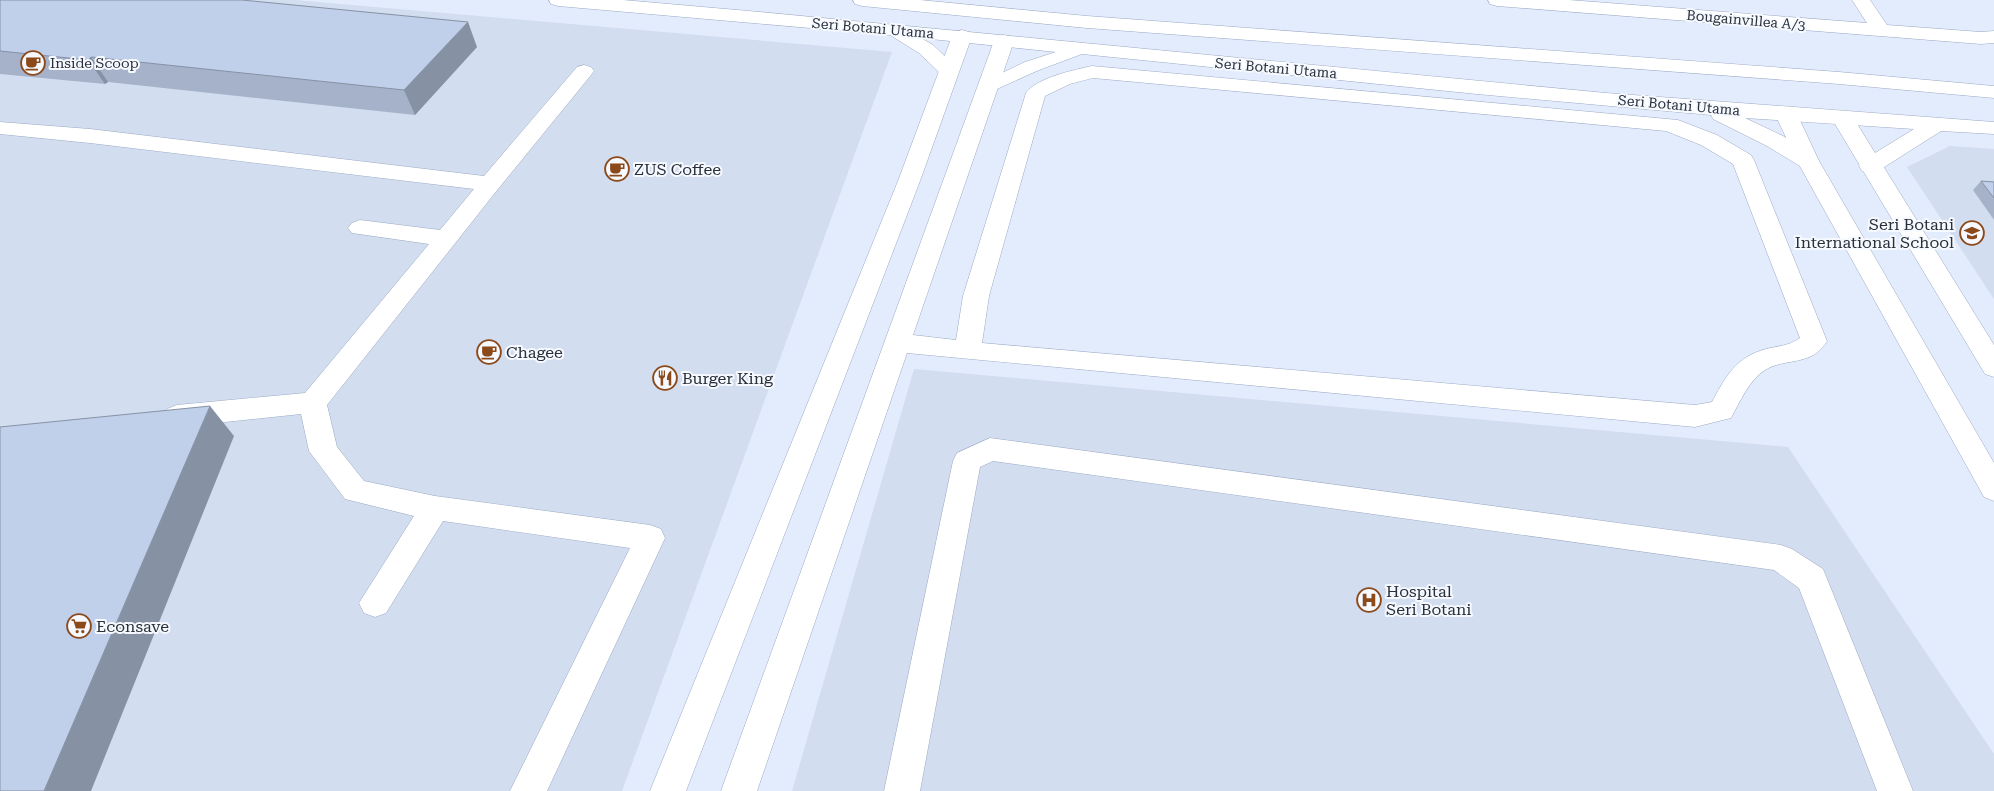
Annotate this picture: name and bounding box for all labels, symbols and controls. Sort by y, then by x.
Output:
street label: Bougainvillea A/3 [1686,7,1806,33]
street label: Seri Botani Utama [811,15,935,41]
cafe icon: Inside Scoop [20,50,46,76]
place label: Inside Scoop [50,55,139,71]
street label: Seri Botani Utama [1214,55,1338,81]
street label: Seri Botani Utama [1617,92,1741,118]
cafe icon: ZUS Coffee [604,156,630,182]
place label: ZUS Coffee [634,160,721,179]
place label: Seri Botani International School [1795,215,1954,252]
school or university icon: Seri Botani International School [1959,220,1985,246]
cafe icon: Chagee [476,339,502,365]
place label: Chagee [506,343,563,362]
restaurant icon: Burger King [652,365,678,391]
place label: Burger King [682,369,774,388]
place label: Hospital Seri Botani [1386,582,1471,619]
hospital icon: Hospital Seri Botani [1356,587,1382,613]
supermarket icon: Econsave [66,613,92,639]
place label: Econsave [96,617,169,636]

